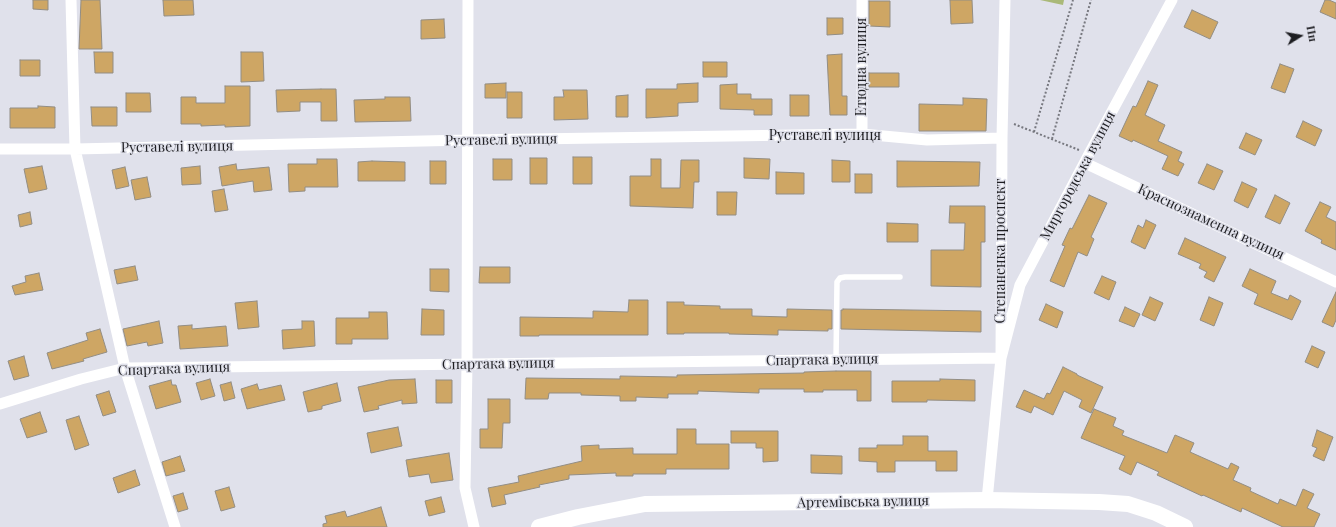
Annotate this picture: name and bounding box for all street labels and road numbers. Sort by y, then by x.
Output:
street label: Етюдна вулиця [854,18,870,116]
street label: Миргородська вулиця [1037,108,1119,244]
street label: Руставелі вулиця [769,128,881,144]
street label: Руставелі вулиця [445,131,557,149]
street label: Руставелі вулиця [121,138,233,156]
street label: Степаненка проспект [993,178,1009,324]
street label: Краснознаменна вулиця [1135,181,1287,263]
street label: Спартака вулиця [766,351,878,369]
street label: Спартака вулиця [442,355,554,373]
street label: Спартака вулиця [118,359,230,379]
street label: Артемівська вулиця [797,492,929,512]

